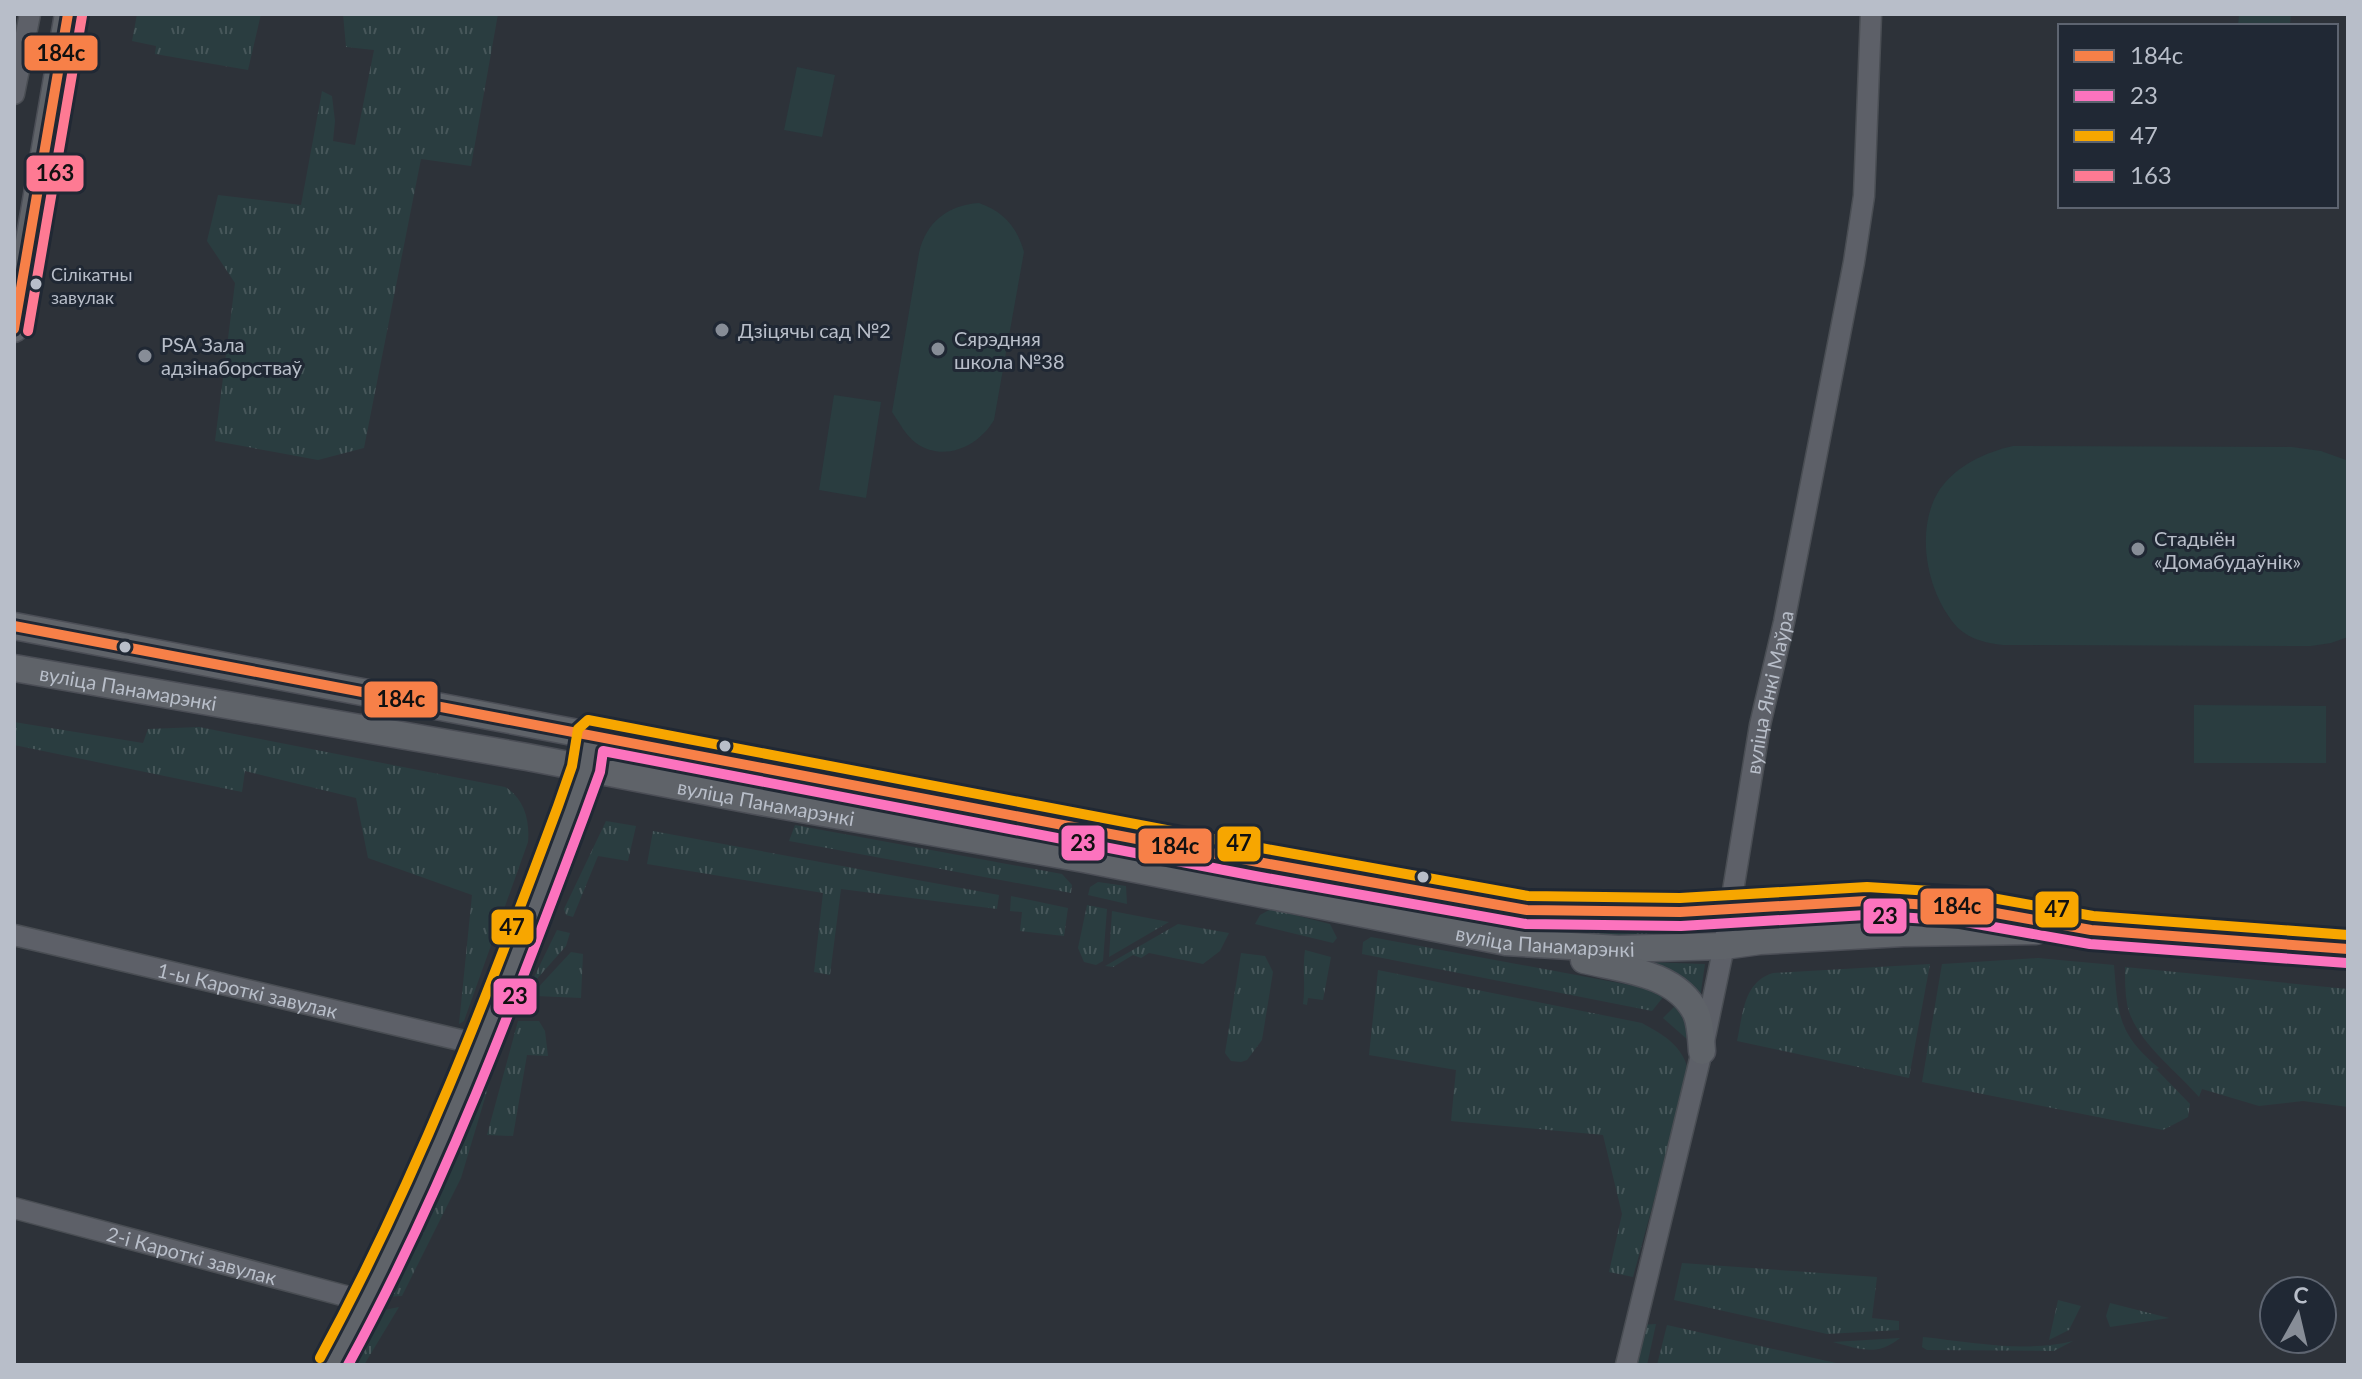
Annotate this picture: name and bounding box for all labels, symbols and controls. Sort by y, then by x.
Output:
legend [2058,24,2338,208]
line badge: 184с [23,34,99,72]
text: 184с [37,39,86,66]
text: 184с [2130,40,2183,69]
text: 23 [2130,80,2158,109]
text: 47 [2130,120,2158,149]
line badge: 163 [25,154,85,193]
text: 163 [36,159,74,186]
text: 163 [2130,160,2172,189]
place label: Сілікатны завулак [51,263,132,308]
marker: Сілікатны завулак [28,276,44,292]
place label: Дзіцячы сад №2 [738,318,891,342]
marker: Дзіцячы сад №2 [713,321,731,339]
place label: Сярэдняя школа №38 [954,326,1065,373]
place label: PSA Зала адзінаборстваў [161,332,303,379]
marker: Сярэдняя школа №38 [929,340,947,358]
marker: PSA Зала адзінаборстваў [136,347,154,365]
place label: Стадыён «Домабудаўнік» [2154,526,2301,573]
marker: Стадыён «Домабудаўнік» [2129,540,2147,558]
street label: вуліца Янкі Маўра [1740,608,1798,776]
unlabelled marker [117,639,133,655]
street label: вуліца Панамарэнкі [38,661,219,715]
line badge: 184с [363,680,439,719]
text: 184с [377,685,426,712]
unlabelled marker [717,738,733,754]
street label: вуліца Панамарэнкі [676,774,856,830]
line badge: 23 [1060,824,1106,862]
line badge: 47 [1216,825,1262,863]
line badge: 184с [1137,827,1213,865]
text: 23 [1070,829,1096,856]
text: 47 [1226,829,1252,856]
text: 184с [1151,832,1200,859]
unlabelled marker [1415,869,1431,885]
line badge: 184с [1919,887,1995,926]
line badge: 47 [2034,890,2080,929]
text: 184с [1933,892,1982,919]
text: 47 [2044,895,2070,922]
line badge: 23 [1862,897,1908,935]
text: 23 [1872,902,1898,929]
line badge: 47 [490,908,535,946]
text: 47 [499,913,525,940]
street label: вуліца Панамарэнкі [1454,920,1635,961]
street label: 1-ы Кароткі завулак [155,957,341,1023]
line badge: 23 [492,977,538,1016]
text: 23 [502,982,528,1009]
street label: 2-і Кароткі завулак [104,1221,280,1289]
north arrow [2258,1275,2338,1355]
text: С [2292,1280,2310,1309]

